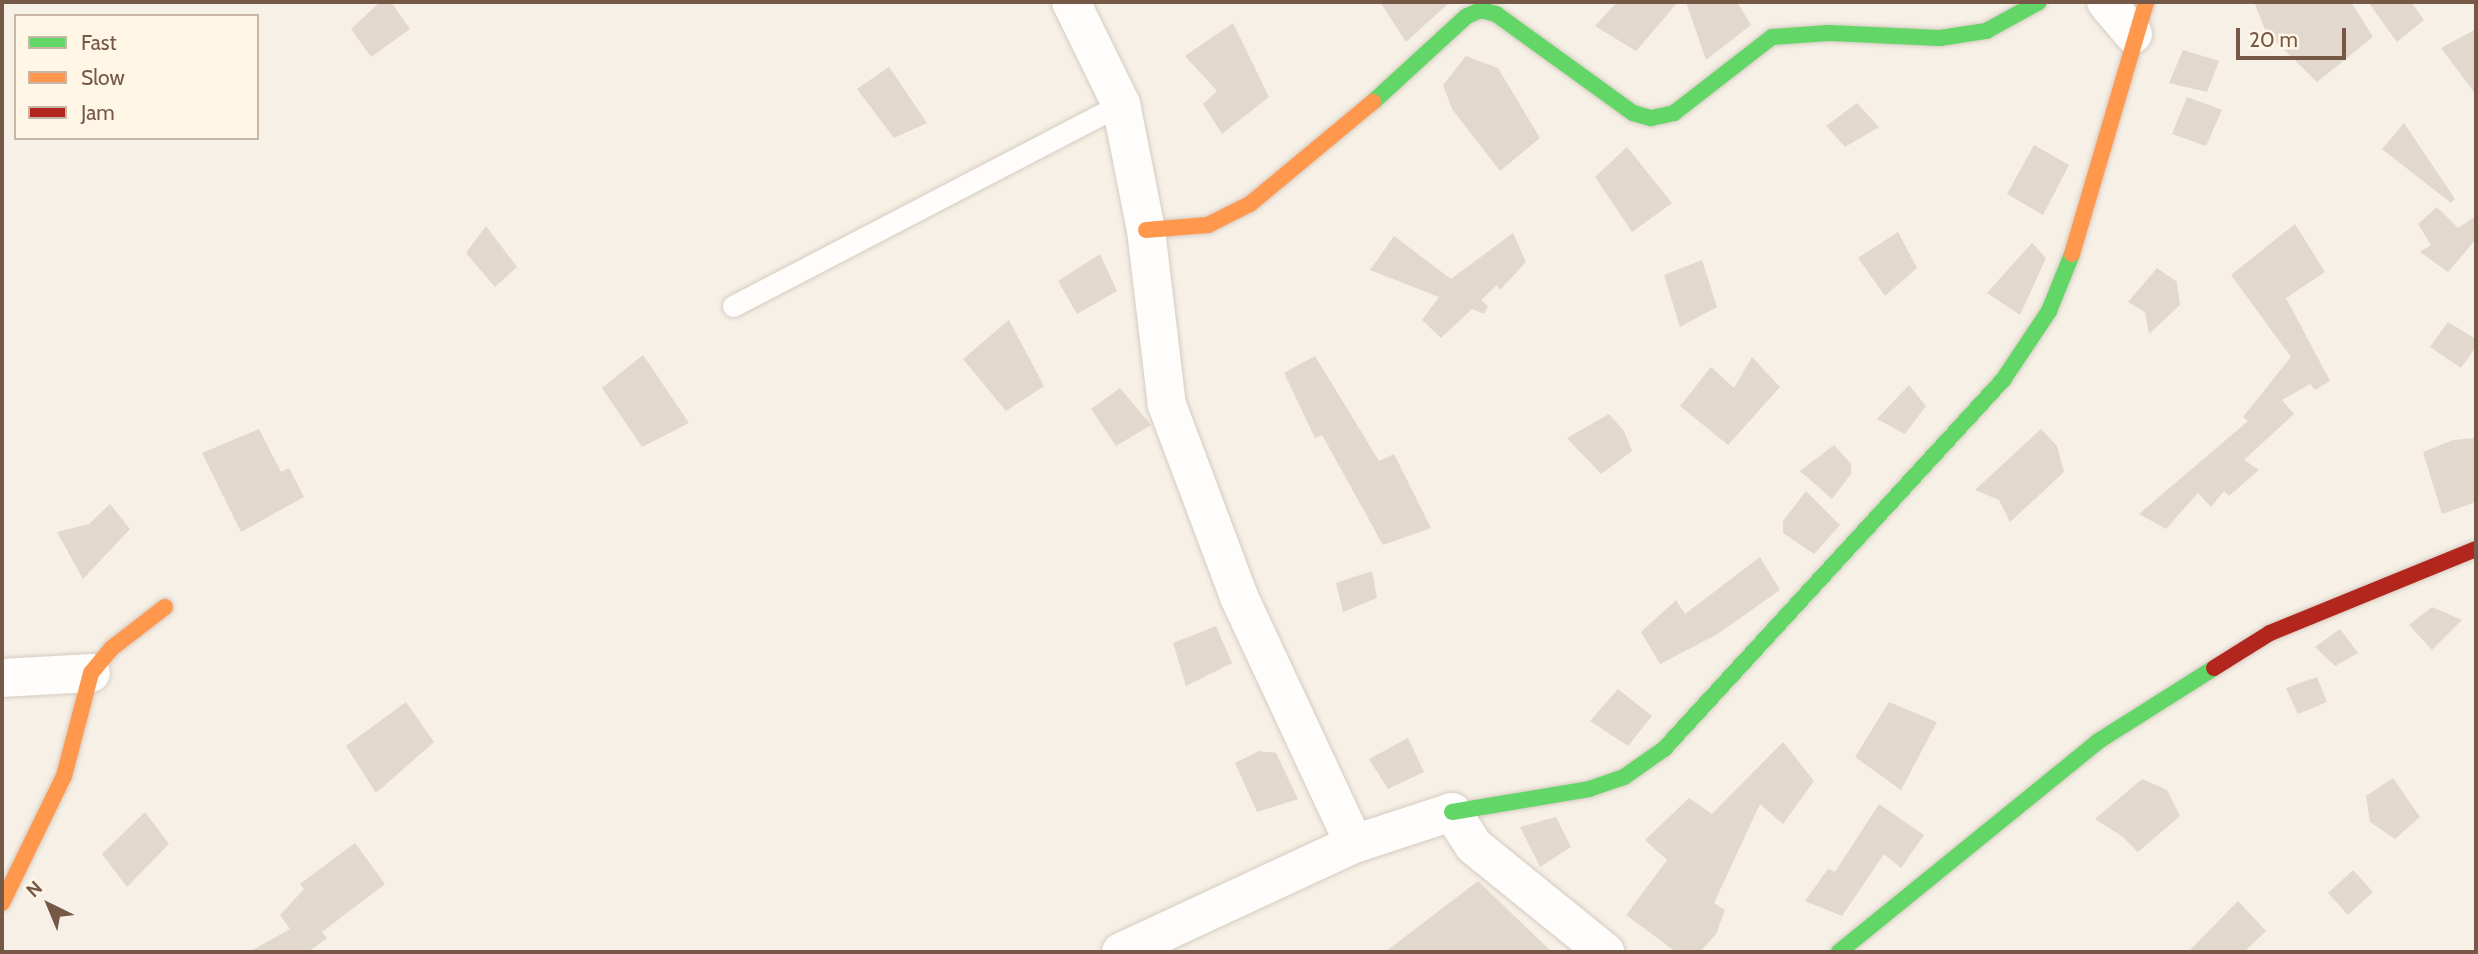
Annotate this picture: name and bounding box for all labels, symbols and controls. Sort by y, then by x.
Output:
legend [14,14,259,140]
scale bar [2240,14,2350,58]
text: 20 m [2249,27,2298,52]
text: Fast [81,30,117,55]
text: Slow [81,65,125,90]
text: Jam [81,100,115,125]
north arrow [14,870,84,940]
text: N [22,876,47,902]

